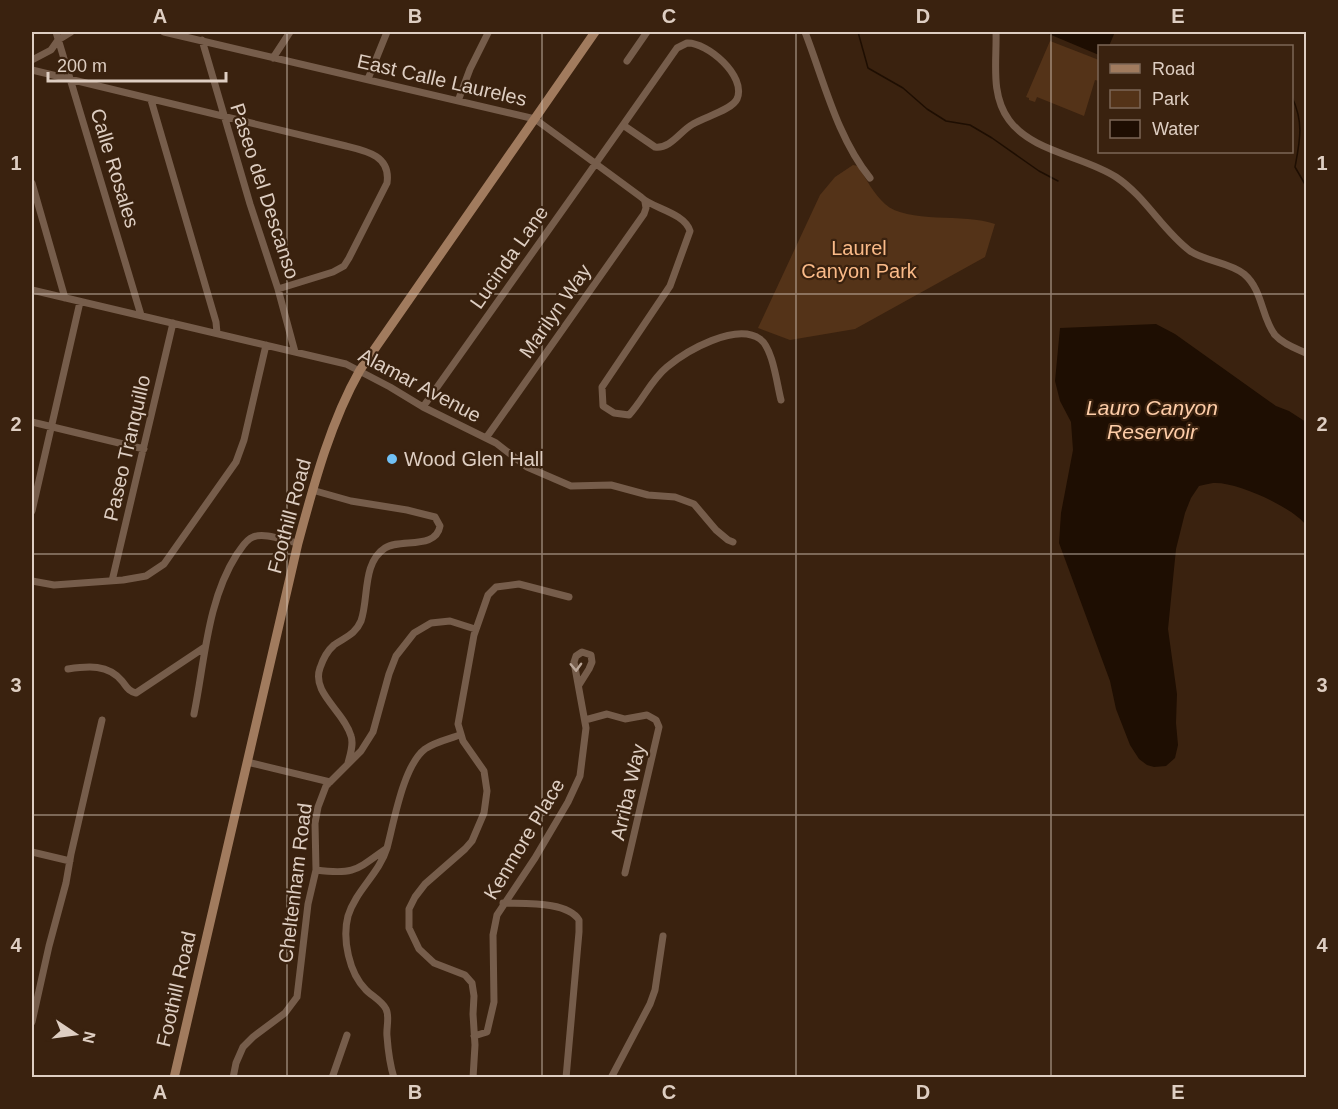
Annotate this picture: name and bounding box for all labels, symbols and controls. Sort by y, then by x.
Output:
text: A [153,5,167,27]
text: B [408,5,422,27]
text: C [662,5,676,27]
text: D [916,5,930,27]
text: E [1171,5,1185,27]
scale bar [48,45,226,83]
legend [1098,45,1293,153]
street label: East Calle Laureles [355,50,529,110]
text: 200 m [57,56,107,76]
text: Road [1152,59,1195,79]
text: Park [1152,89,1190,109]
street label: Paseo del Descanso [226,100,304,282]
street label: Calle Rosales [86,106,144,230]
text: Water [1152,119,1199,139]
text: 1 [10,152,22,174]
text: 1 [1316,152,1328,174]
street label: Lucinda Lane [466,201,552,313]
park label: Laurel Canyon Park [801,237,918,282]
street label: Marilyn Way [515,260,595,362]
street label: Alamar Avenue [355,344,485,426]
street label: Paseo Tranquillo [100,373,154,523]
water label: Lauro Canyon Reservoir [1086,396,1218,443]
text: 2 [10,413,22,435]
text: 2 [1316,413,1328,435]
place label: Wood Glen Hall [404,448,544,470]
marker: Wood Glen Hall [385,452,399,466]
street label: Foothill Road [263,456,315,576]
one-way arrow [570,662,583,671]
text: 3 [10,674,22,696]
text: 3 [1316,674,1328,696]
street label: Arriba Way [606,742,650,842]
street label: Kenmore Place [479,775,569,903]
street label: Cheltenham Road [274,802,316,964]
street label: Foothill Road [152,929,200,1049]
text: 4 [10,934,22,956]
text: 4 [1316,934,1328,956]
north arrow [45,1004,105,1064]
text: N [80,1030,99,1045]
text: A [153,1081,167,1103]
text: B [408,1081,422,1103]
text: C [662,1081,676,1103]
text: D [916,1081,930,1103]
text: E [1171,1081,1185,1103]

